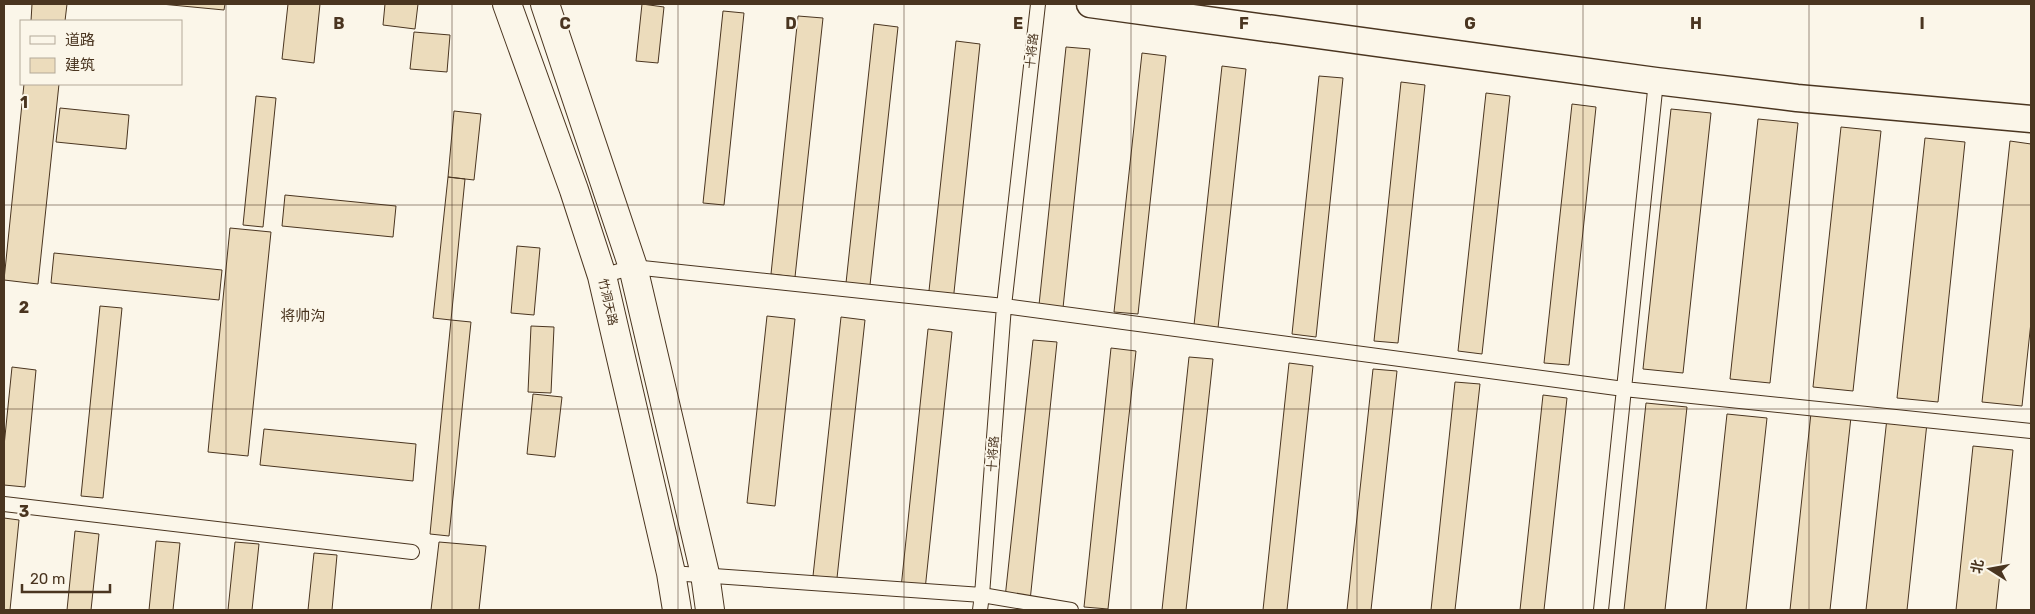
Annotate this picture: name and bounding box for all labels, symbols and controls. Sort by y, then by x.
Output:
text: B [333,14,345,33]
text: C [559,14,571,33]
text: D [785,14,797,33]
text: E [1013,14,1023,33]
text: F [1239,14,1249,33]
text: G [1464,14,1476,33]
text: H [1690,14,1702,33]
text: I [1919,14,1925,33]
legend [20,20,182,85]
text: 道路 [65,31,95,49]
street label: 十将路 [1023,32,1041,70]
text: 建筑 [65,56,95,74]
text: 1 [20,93,28,112]
street label: 竹洞天路 [596,277,620,327]
text: 2 [19,298,29,317]
district label: 将帅沟 [280,307,326,325]
street label: 十将路 [985,436,1001,472]
text: 3 [19,502,29,521]
north arrow [1965,544,2015,594]
text: 北 [1968,558,1987,575]
scale bar [22,562,110,594]
text: 20 m [30,570,65,588]

